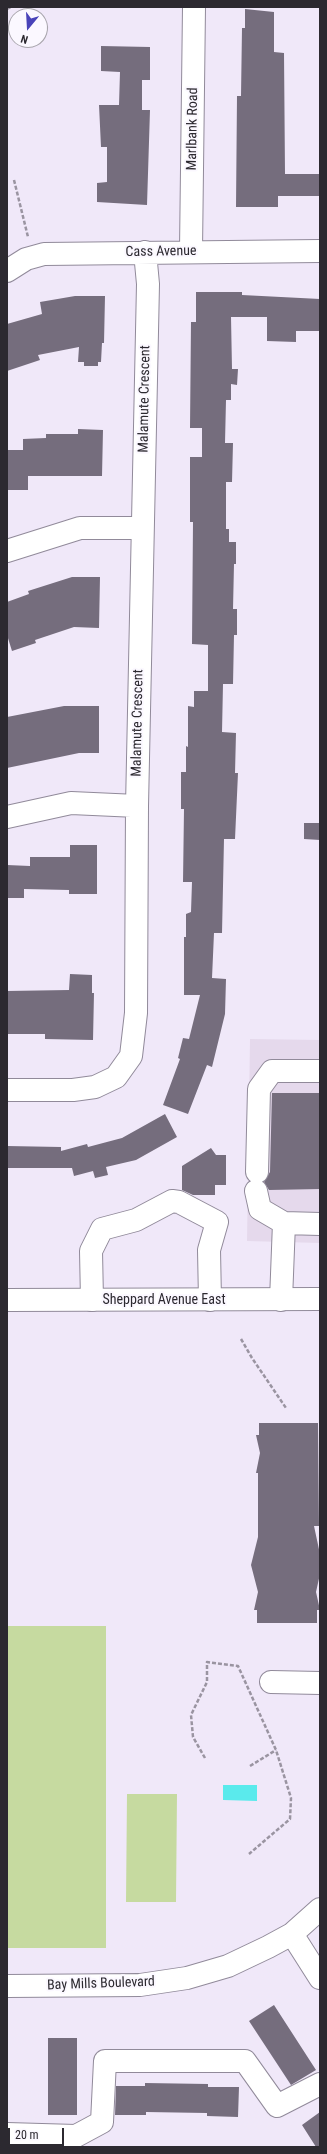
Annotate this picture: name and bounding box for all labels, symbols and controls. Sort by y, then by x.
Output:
north arrow [8,8,48,48]
text: N [19,32,30,46]
street label: Marlbank Road [184,87,202,171]
street label: Cass Avenue [125,243,197,261]
street label: Malamute Crescent [136,345,154,453]
street label: Malamute Crescent [129,669,147,777]
street label: Sheppard Avenue East [102,1292,226,1308]
street label: Bay Mills Boulevard [47,1974,155,1994]
scale bar [10,2120,66,2146]
text: 20 m [15,2128,39,2142]

